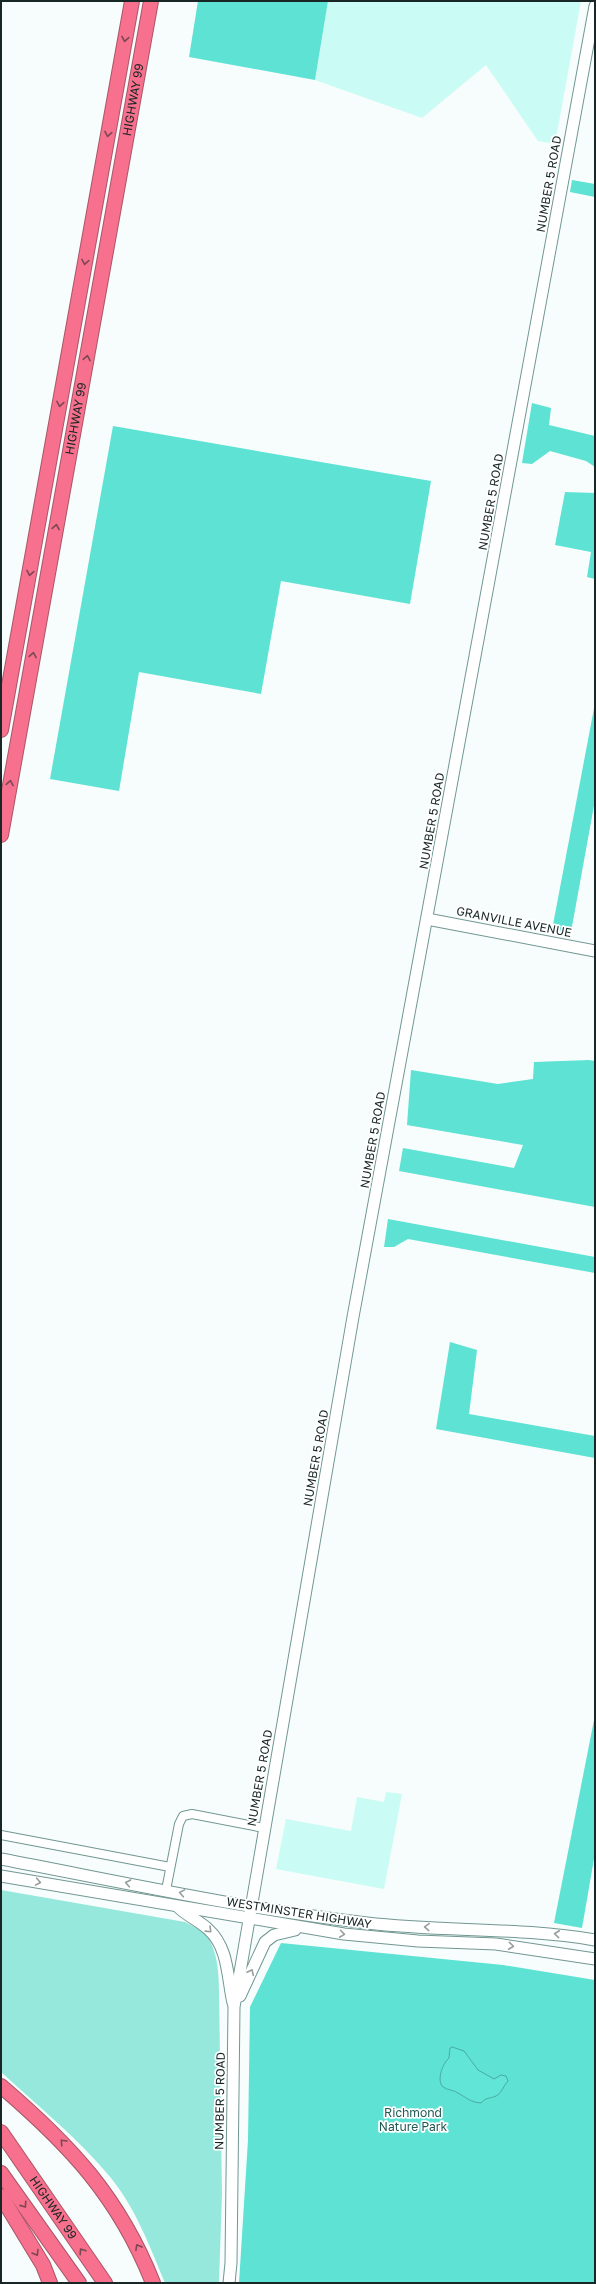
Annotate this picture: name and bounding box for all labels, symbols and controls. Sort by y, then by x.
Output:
one-way arrow [121,36,129,42]
street label: HIGHWAY 99 [119,62,147,137]
one-way arrow [104,131,112,137]
street label: NUMBER 5 ROAD [533,134,564,233]
one-way arrow [81,259,90,265]
one-way arrow [82,355,91,361]
street label: HIGHWAY 99 [62,381,89,456]
one-way arrow [56,401,64,407]
street label: NUMBER 5 ROAD [475,452,506,551]
one-way arrow [52,524,60,531]
one-way arrow [26,570,34,576]
one-way arrow [29,652,37,658]
street label: NUMBER 5 ROAD [416,771,447,870]
one-way arrow [6,780,14,786]
street label: GRANVILLE AVENUE [455,903,573,940]
street label: NUMBER 5 ROAD [357,1090,388,1189]
street label: NUMBER 5 ROAD [300,1408,331,1507]
street label: NUMBER 5 ROAD [244,1728,275,1827]
one-way arrow [35,1877,41,1886]
one-way arrow [125,1879,131,1888]
one-way arrow [179,1889,185,1898]
street label: WESTMINSTER HIGHWAY [226,1894,373,1931]
one-way arrow [424,1923,430,1932]
one-way arrow [204,1925,212,1933]
one-way arrow [339,1929,345,1938]
one-way arrow [553,1930,560,1939]
one-way arrow [508,1941,514,1950]
one-way arrow [246,1969,254,1977]
street label: NUMBER 5 ROAD [211,2052,228,2150]
park label: Richmond Nature Park [379,2105,447,2134]
one-way arrow [60,2139,68,2147]
street label: HIGHWAY 99 [27,2173,81,2242]
one-way arrow [19,2201,26,2208]
one-way arrow [135,2244,143,2251]
one-way arrow [80,2248,87,2255]
one-way arrow [31,2249,38,2256]

